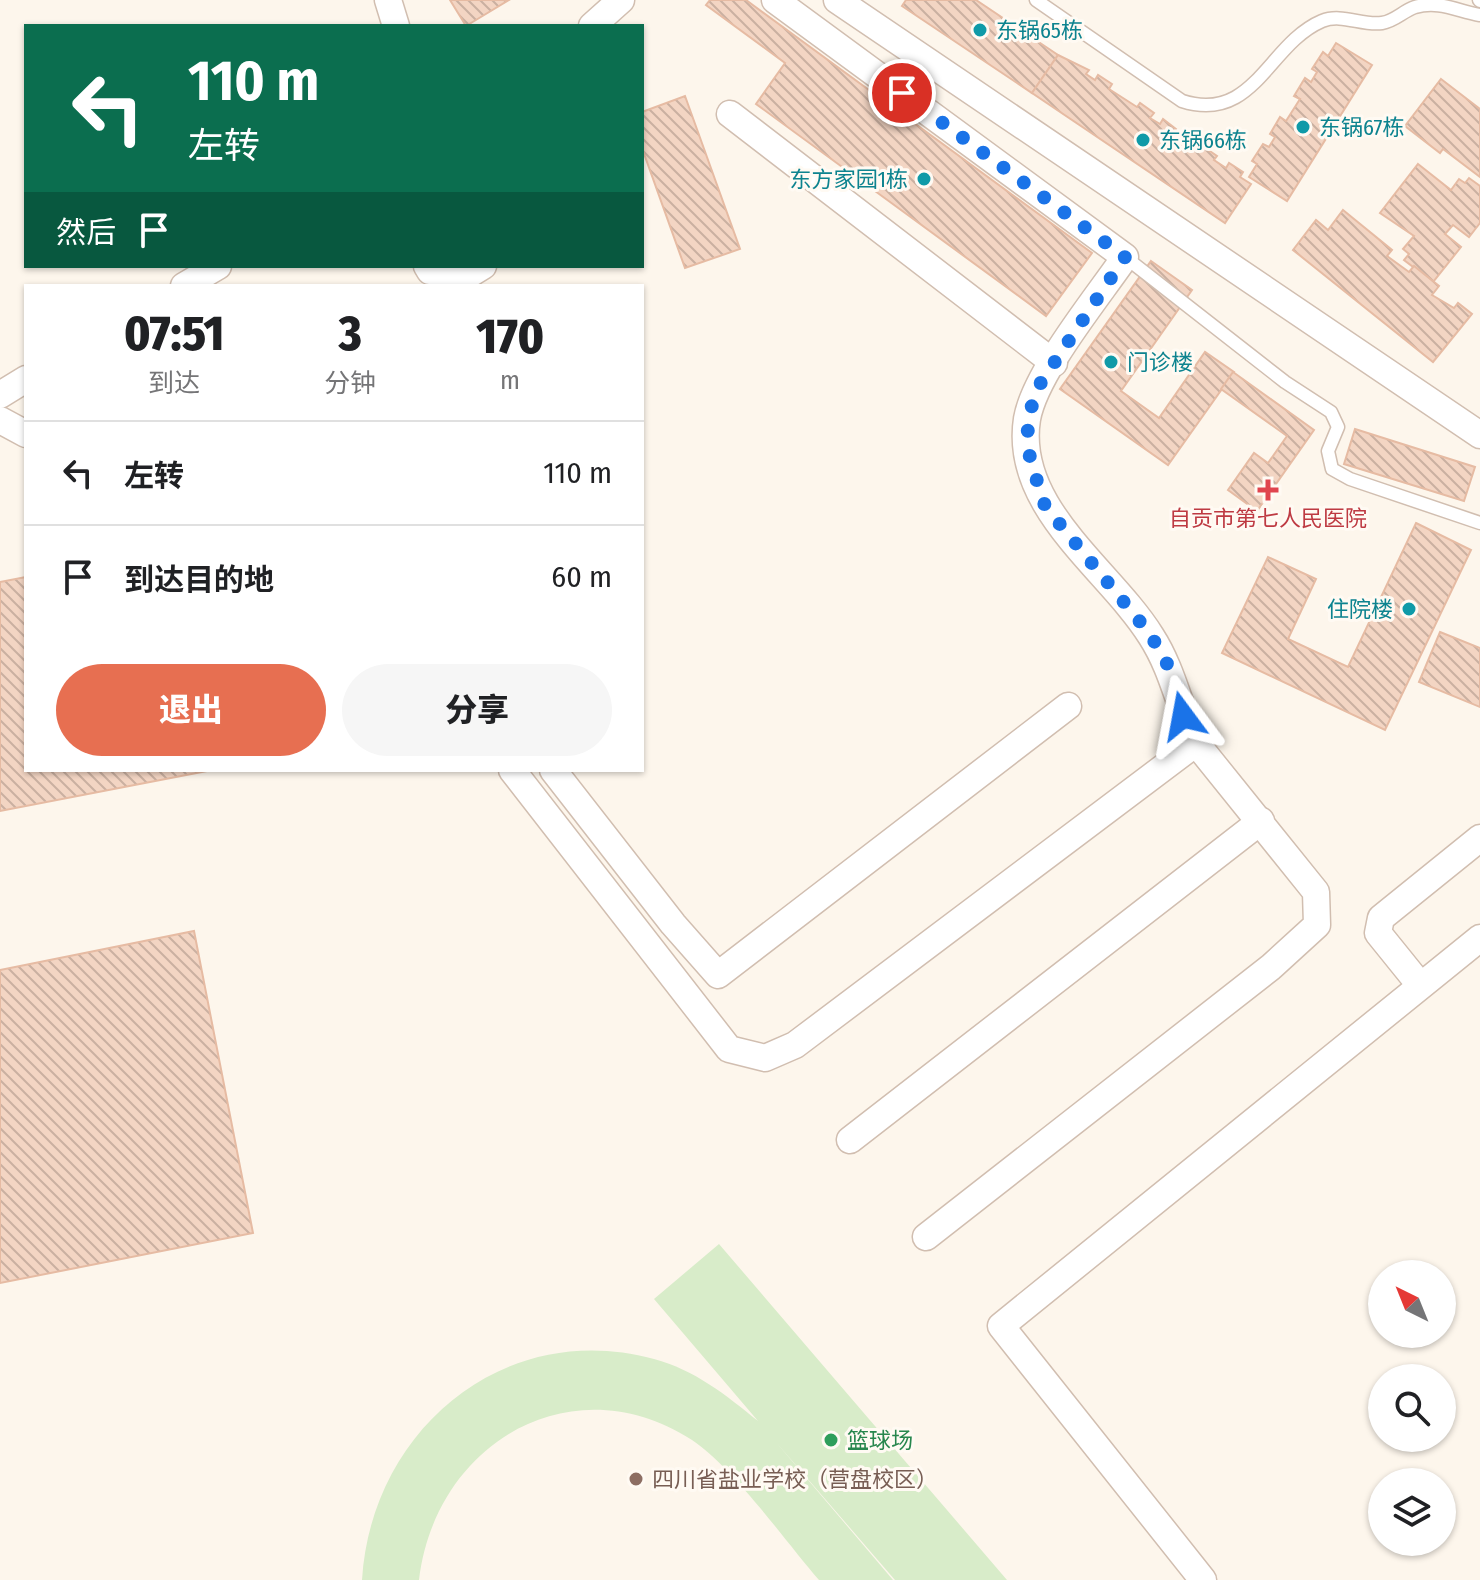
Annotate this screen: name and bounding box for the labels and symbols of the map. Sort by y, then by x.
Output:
place label: 东锅65栋 [996,17,1083,44]
marker: 东锅65栋 [971,21,989,39]
pin [868,59,936,127]
place label: 东锅67栋 [1319,114,1404,141]
marker: 东锅67栋 [1294,118,1312,136]
place label: 东锅66栋 [1159,127,1247,154]
marker: 东锅66栋 [1134,131,1152,149]
place label: 东方家园1栋 [789,166,908,193]
marker: 东方家园1栋 [915,170,933,188]
place label: 门诊楼 [1127,349,1193,376]
marker: 门诊楼 [1102,353,1120,371]
marker: 自贡市第七人民医院 [1257,479,1279,501]
place label: 自贡市第七人民医院 [1169,505,1367,532]
place label: 住院楼 [1327,596,1393,623]
marker: 住院楼 [1400,600,1418,618]
position arrow [1141,674,1225,758]
north arrow [1368,1260,1456,1348]
place label: 篮球场 [847,1427,913,1454]
marker: 篮球场 [822,1431,840,1449]
place label: 四川省盐业学校（营盘校区） [652,1466,938,1493]
marker: 四川省盐业学校（营盘校区） [627,1470,645,1488]

